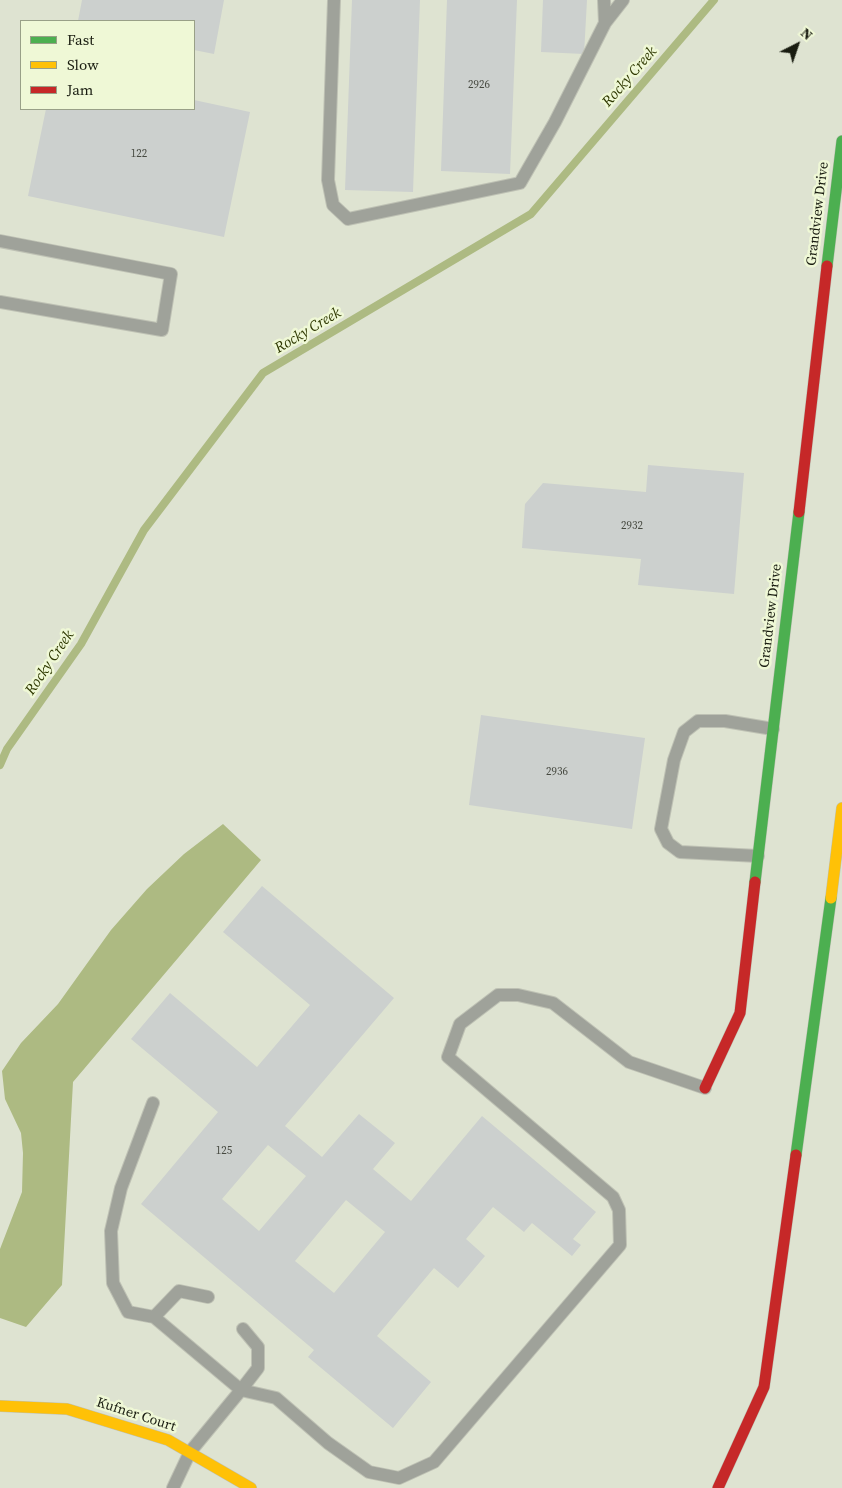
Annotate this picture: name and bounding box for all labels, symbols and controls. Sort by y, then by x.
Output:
legend [20,20,195,110]
north arrow [772,20,822,70]
text: N [796,23,817,45]
text: Fast [67,29,94,50]
water label: Rocky Creek [599,43,661,111]
text: Slow [67,54,99,75]
house number: 2926 [468,78,490,92]
text: Jam [67,79,93,100]
house number: 122 [131,147,147,161]
street label: Grandview Drive [803,161,833,267]
water label: Rocky Creek [272,304,344,358]
house number: 2932 [621,519,643,533]
street label: Grandview Drive [756,563,786,669]
water label: Rocky Creek [22,627,78,699]
house number: 2936 [546,765,568,779]
house number: 125 [216,1144,232,1158]
street label: Kufner Court [94,1394,178,1436]

